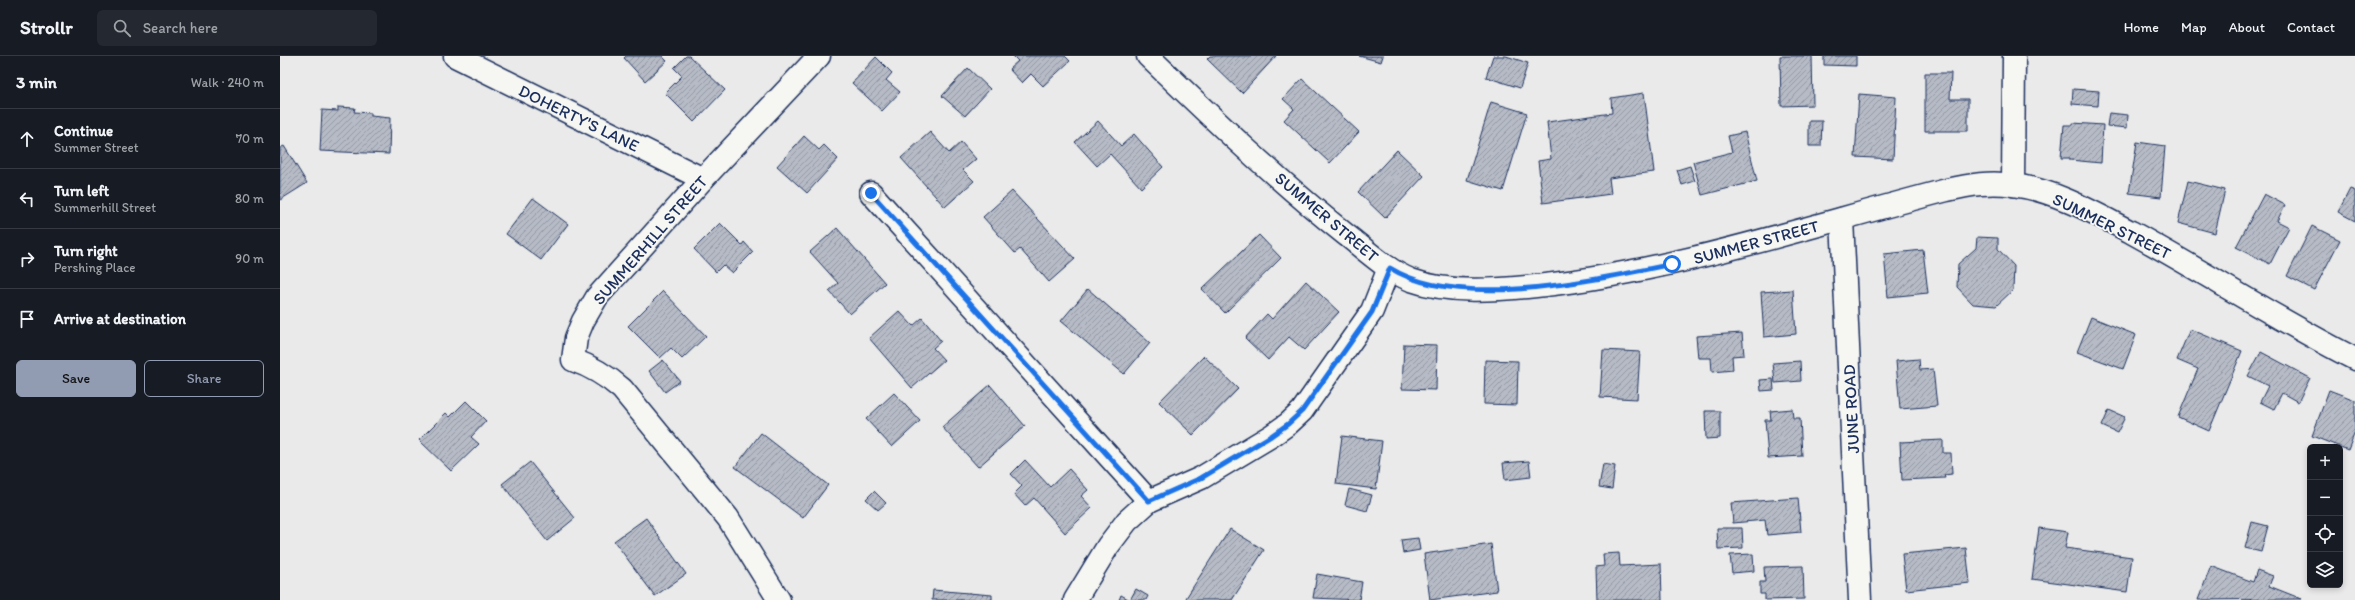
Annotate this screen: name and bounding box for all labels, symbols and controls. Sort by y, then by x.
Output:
search box [97,10,377,46]
text: Strollr [20,16,73,39]
icon: search [111,17,133,39]
text: Search here [143,19,218,37]
text: Home [2124,19,2159,36]
text: Map [2181,19,2207,36]
text: About [2229,19,2265,36]
text: Contact [2287,19,2335,36]
text: 3 min [16,72,57,92]
text: Walk · 240 m [191,75,264,90]
street label: DOHERTY'S LANE [515,80,643,156]
text: Continue [54,122,113,140]
icon: ahead [16,128,38,150]
text: 70 m [236,131,264,146]
text: Summer Street [54,140,139,155]
street label: SUMMER STREET [1271,168,1383,266]
street label: SUMMERHILL STREET [588,171,712,309]
text: Turn left [54,182,109,200]
route end [862,184,880,202]
icon: left [16,188,38,210]
street label: SUMMER STREET [2050,189,2175,263]
text: 80 m [235,191,264,206]
text: Summerhill Street [54,200,156,215]
street label: SUMMER STREET [1691,216,1821,268]
text: Turn right [54,242,118,260]
icon: right [16,248,38,270]
text: 90 m [235,251,264,266]
route start [1663,255,1681,273]
text: Pershing Place [54,260,135,275]
icon: arrive [16,308,38,330]
text: Arrive at destination [54,310,186,328]
button: Save [16,360,136,397]
button: Share [144,360,264,397]
street label: JUNE ROAD [1839,364,1863,454]
map controls [2307,444,2343,588]
button: + [2307,444,2343,480]
button: − [2307,480,2343,516]
button: locate [2307,516,2343,552]
button: layers [2307,552,2343,588]

